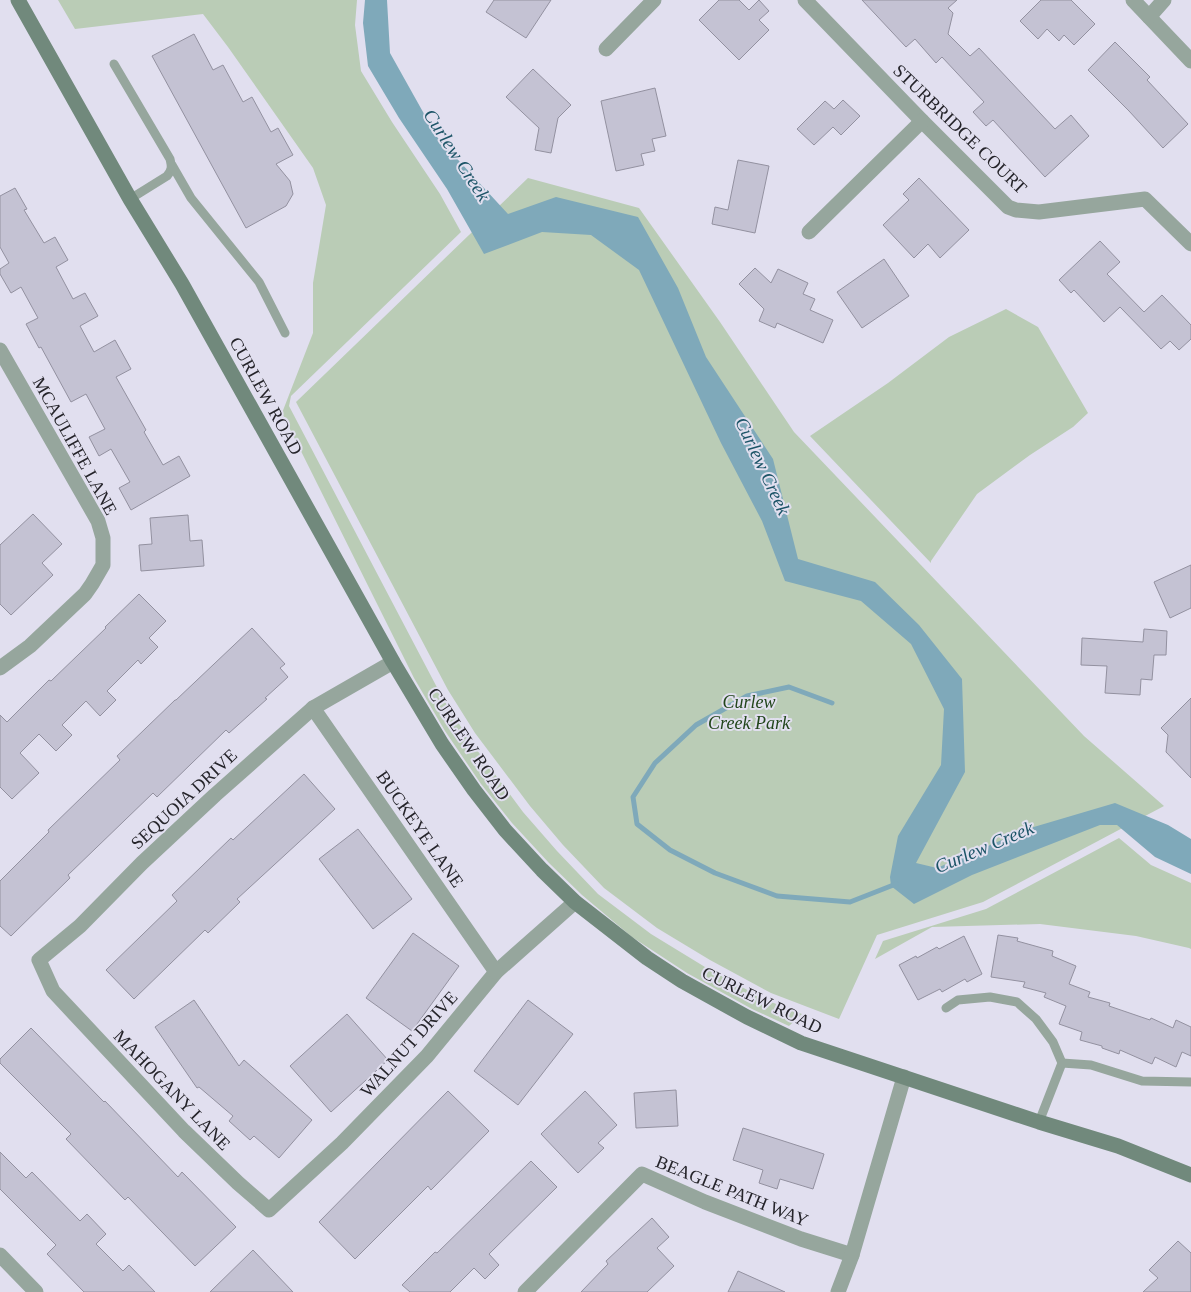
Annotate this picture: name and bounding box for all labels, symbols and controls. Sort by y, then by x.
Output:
street label: STURBRIDGE COURT [889,60,1031,198]
water label: Curlew Creek [419,105,495,205]
street label: CURLEW ROAD [225,334,307,458]
street label: MCAULIFFE LANE [29,374,121,518]
water label: Curlew Creek [731,414,795,519]
street label: CURLEW ROAD [424,684,514,804]
park label: Curlew Creek Park [708,692,791,733]
street label: SEQUOIA DRIVE [127,745,241,853]
street label: BUCKEYE LANE [372,767,468,891]
water label: Curlew Creek [931,817,1037,877]
street label: CURLEW ROAD [699,962,825,1038]
street label: WALNUT DRIVE [356,987,462,1101]
street label: MAHOGANY LANE [110,1026,234,1154]
street label: BEAGLE PATH WAY [653,1151,811,1231]

